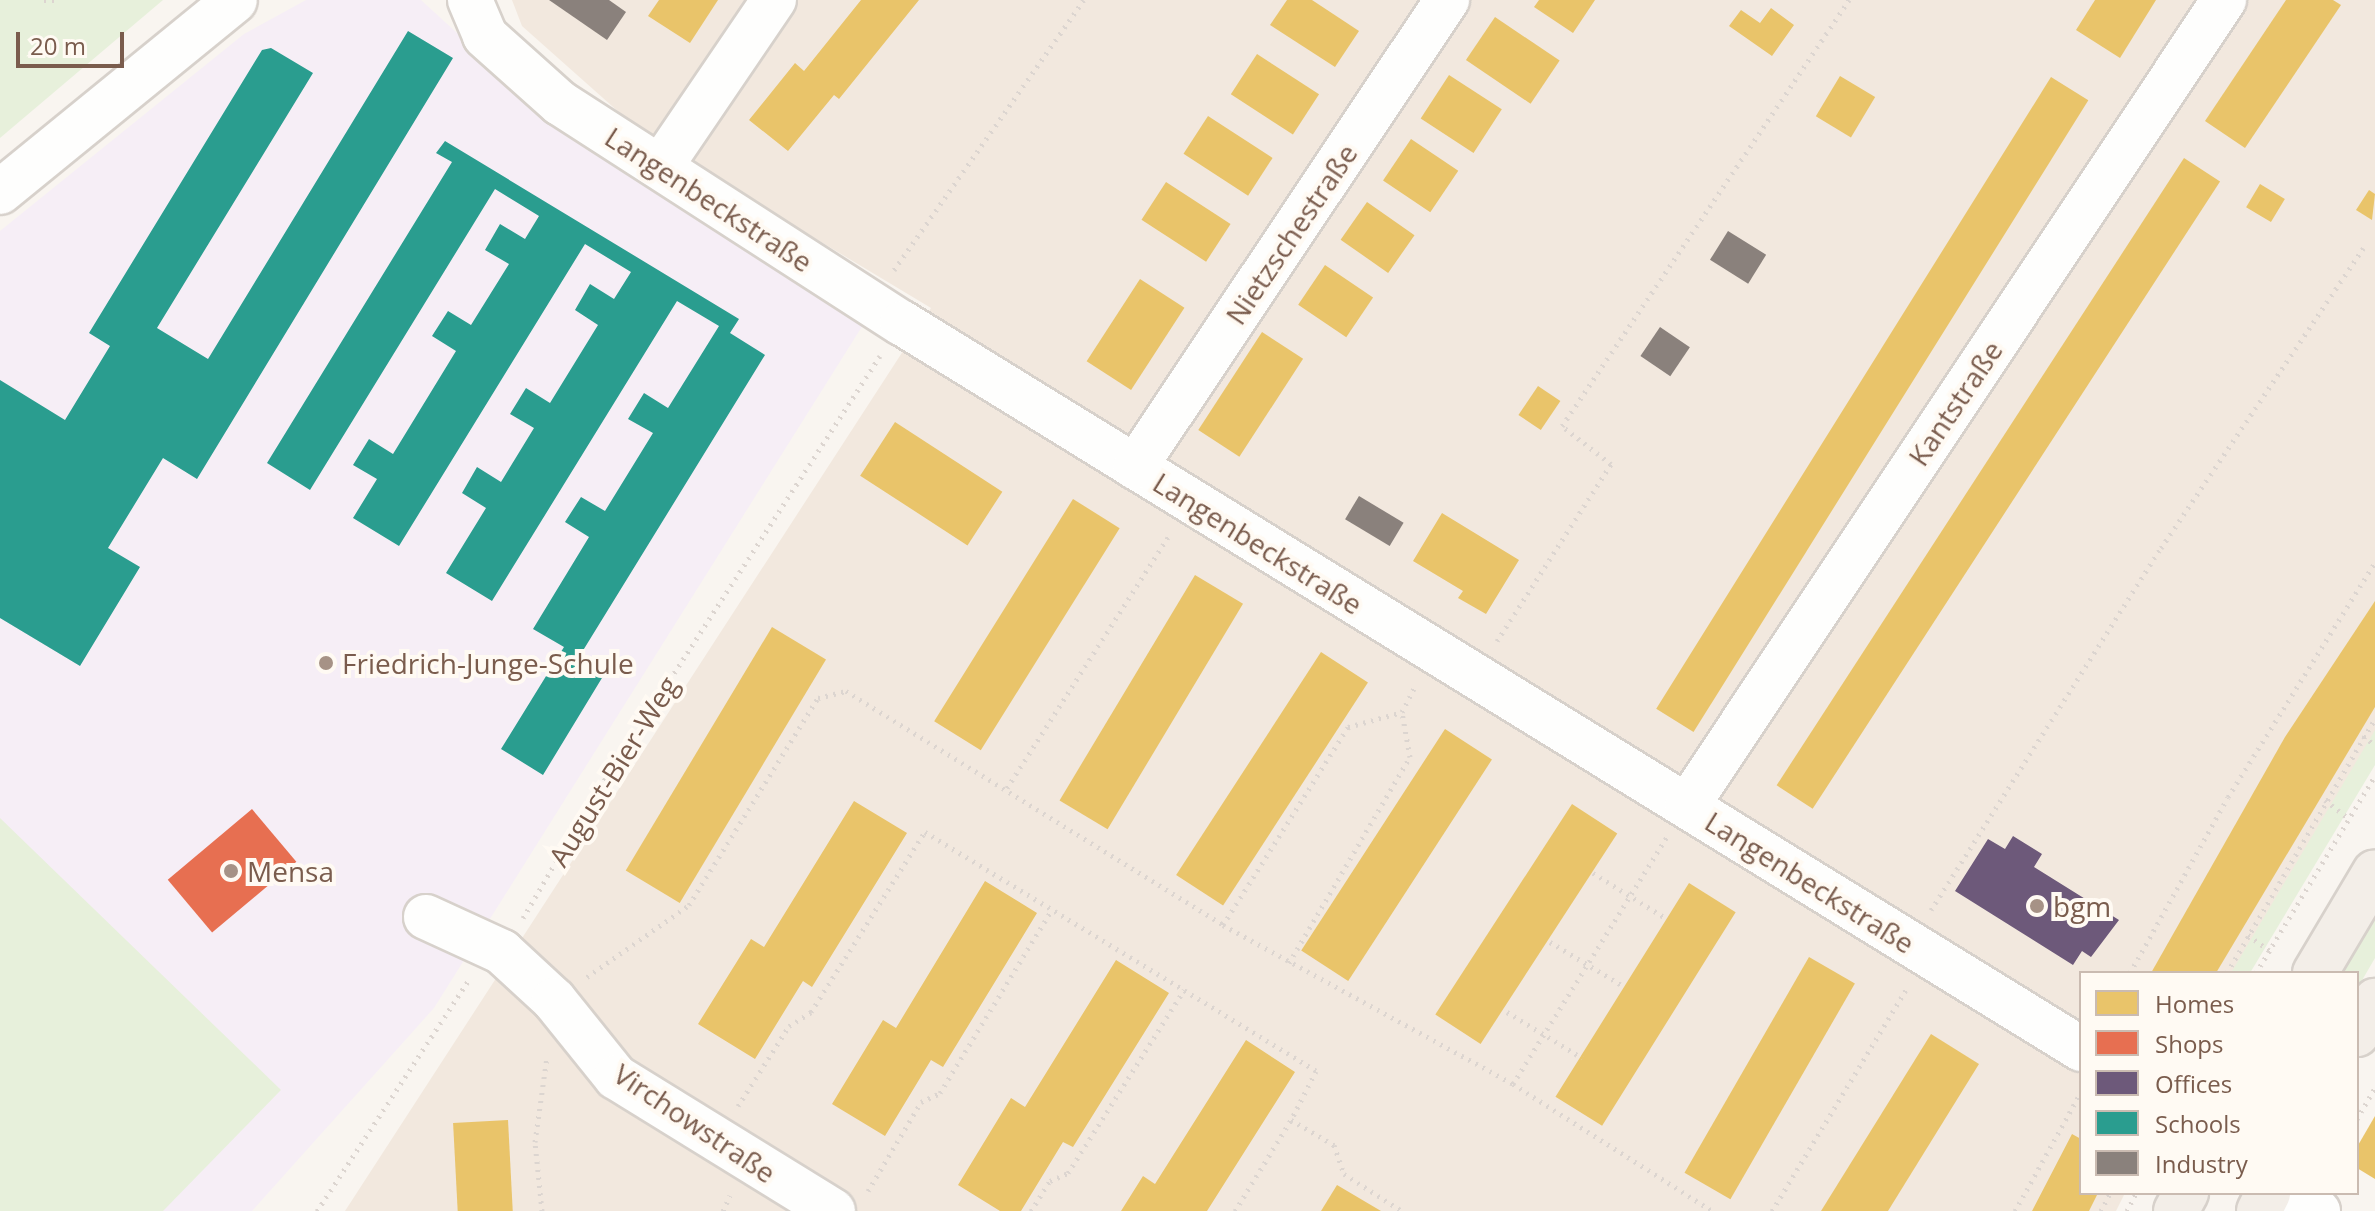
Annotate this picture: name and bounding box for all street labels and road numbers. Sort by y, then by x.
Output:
street label: Langenbeckstraße [599,120,819,278]
street label: Nietzschestraße [1218,138,1364,330]
street label: Kantstraße [1901,334,2009,472]
street label: Langenbeckstraße [1147,465,1369,621]
street label: August-Bier-Weg [541,670,685,872]
street label: Langenbeckstraße [1699,804,1921,960]
street label: Virchowstraße [608,1057,782,1189]

